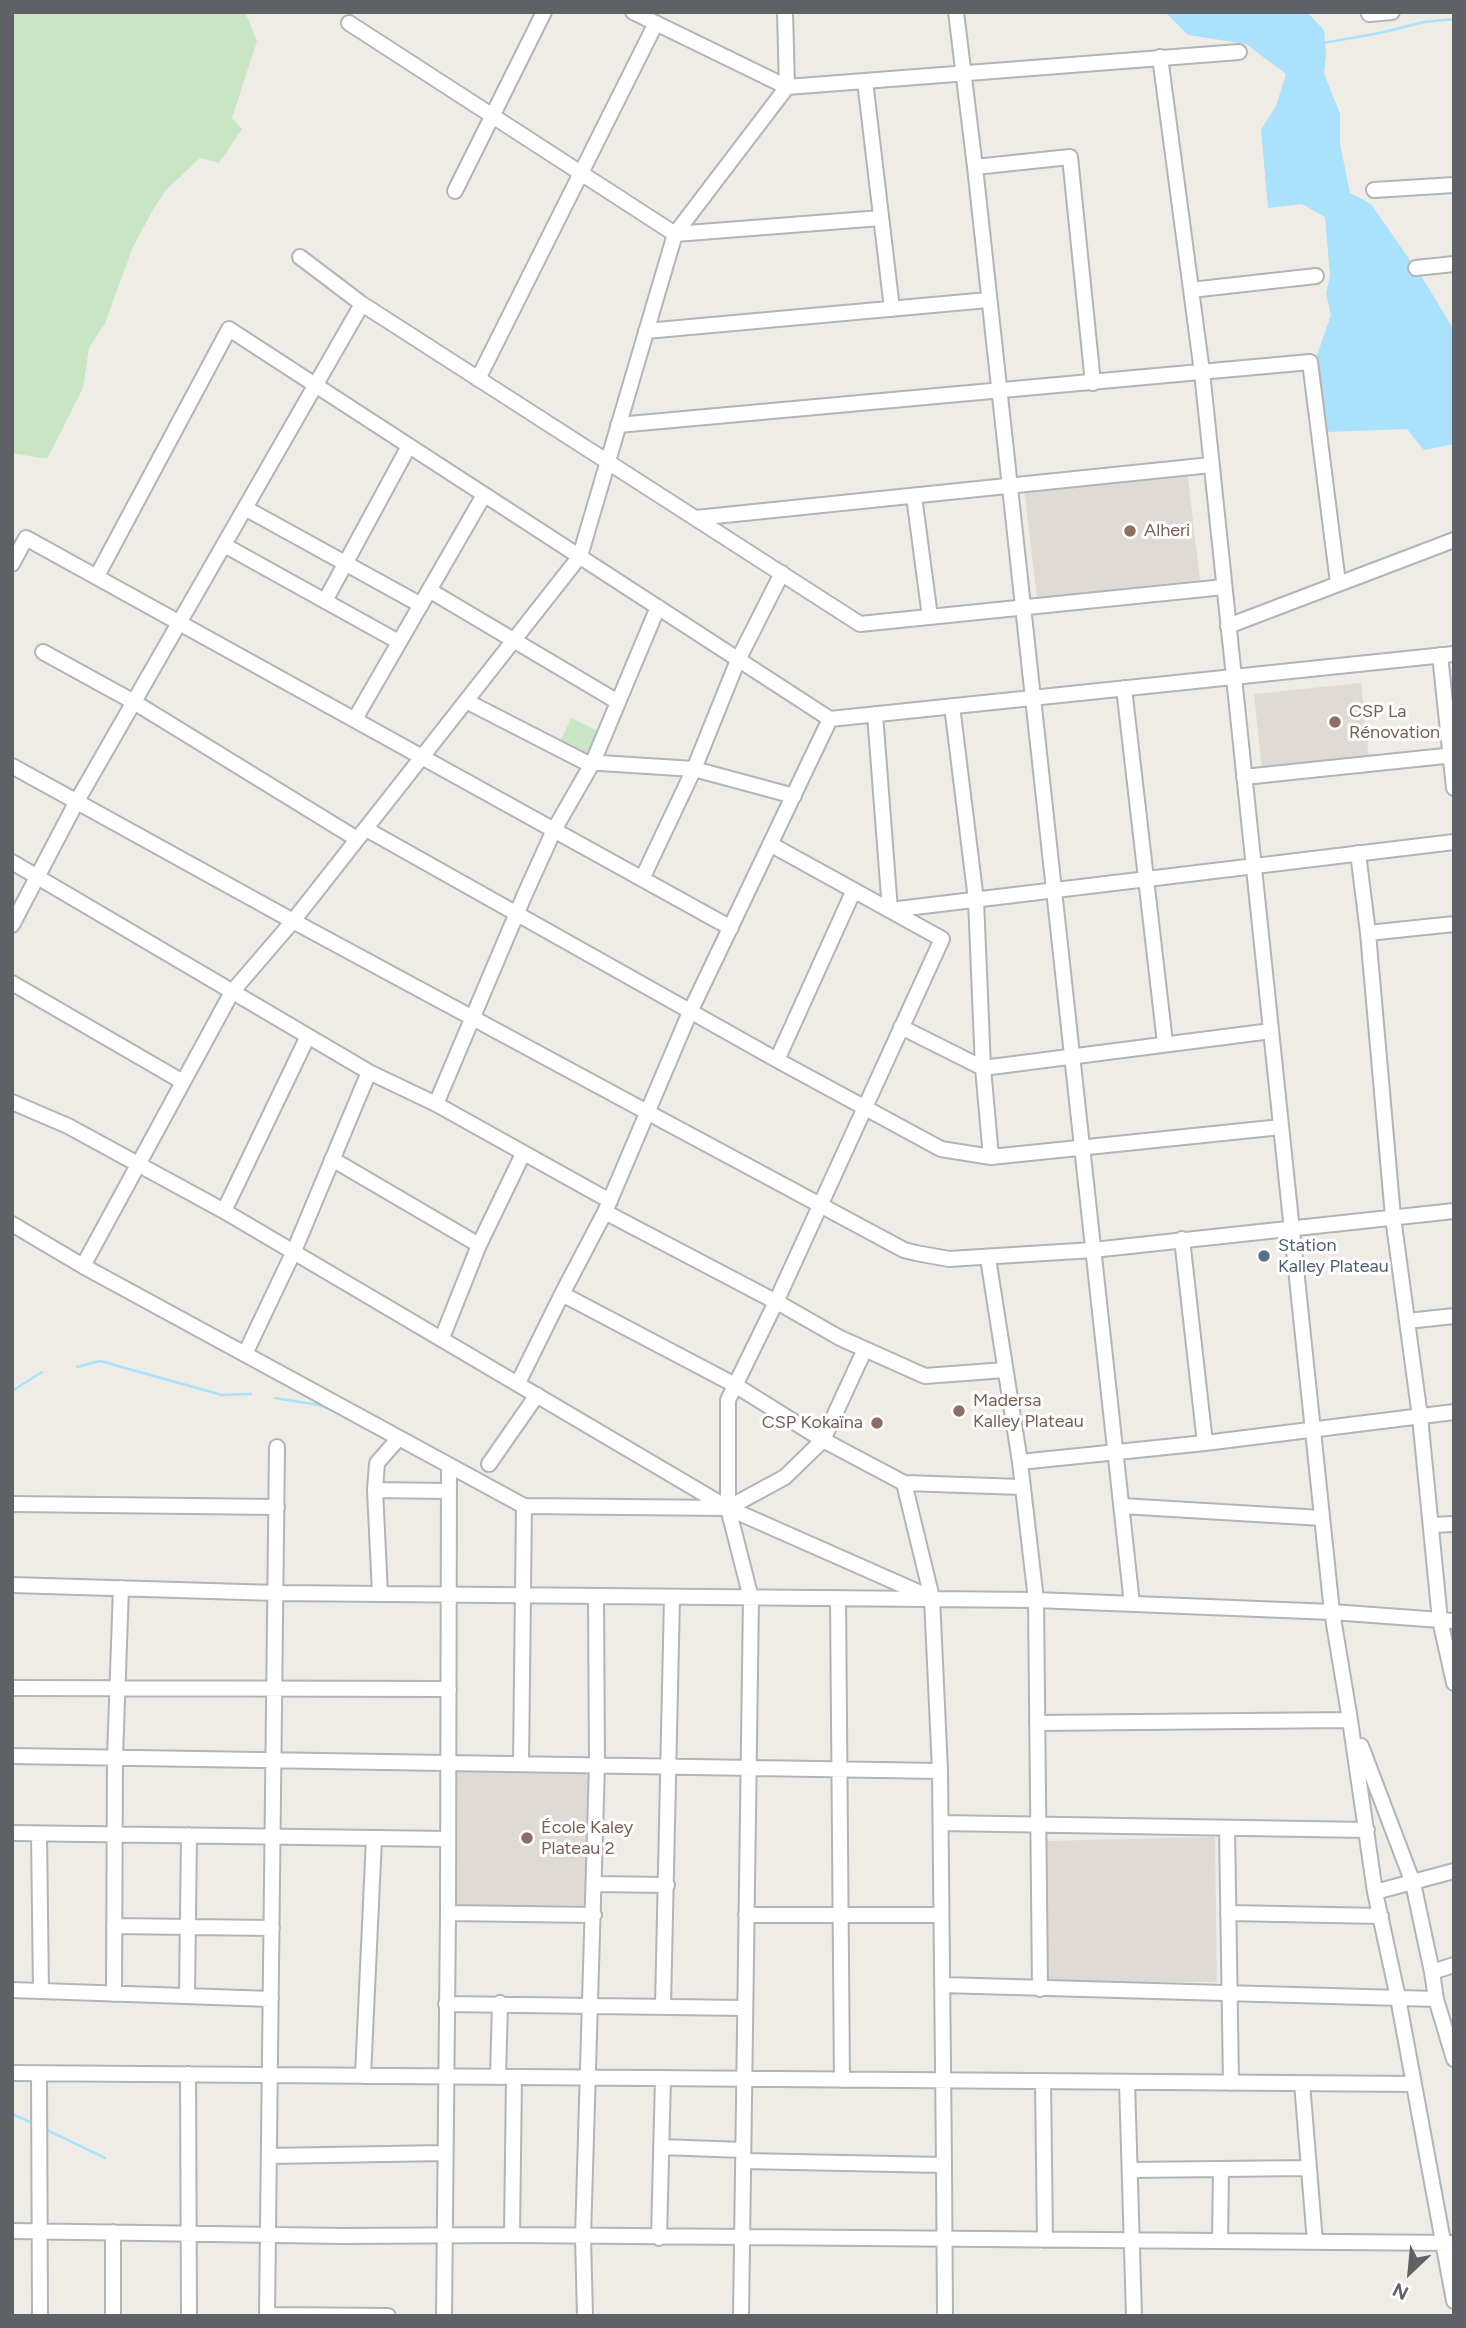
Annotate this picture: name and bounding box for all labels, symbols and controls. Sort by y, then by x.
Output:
place label: Alheri [1144,520,1190,542]
marker: Alheri [1122,523,1138,539]
place label: CSP La Rénovation [1349,701,1440,744]
marker: CSP La Rénovation [1327,714,1343,730]
place label: Station Kalley Plateau [1278,1235,1389,1278]
marker: Station Kalley Plateau [1256,1248,1272,1264]
place label: Madersa Kalley Plateau [973,1390,1084,1432]
marker: Madersa Kalley Plateau [951,1403,967,1419]
place label: CSP Kokaïna [762,1412,863,1434]
marker: CSP Kokaïna [869,1415,885,1431]
place label: École Kaley Plateau 2 [541,1817,633,1860]
marker: École Kaley Plateau 2 [519,1830,535,1846]
north arrow [1375,2237,1445,2307]
text: N [1389,2278,1412,2305]

